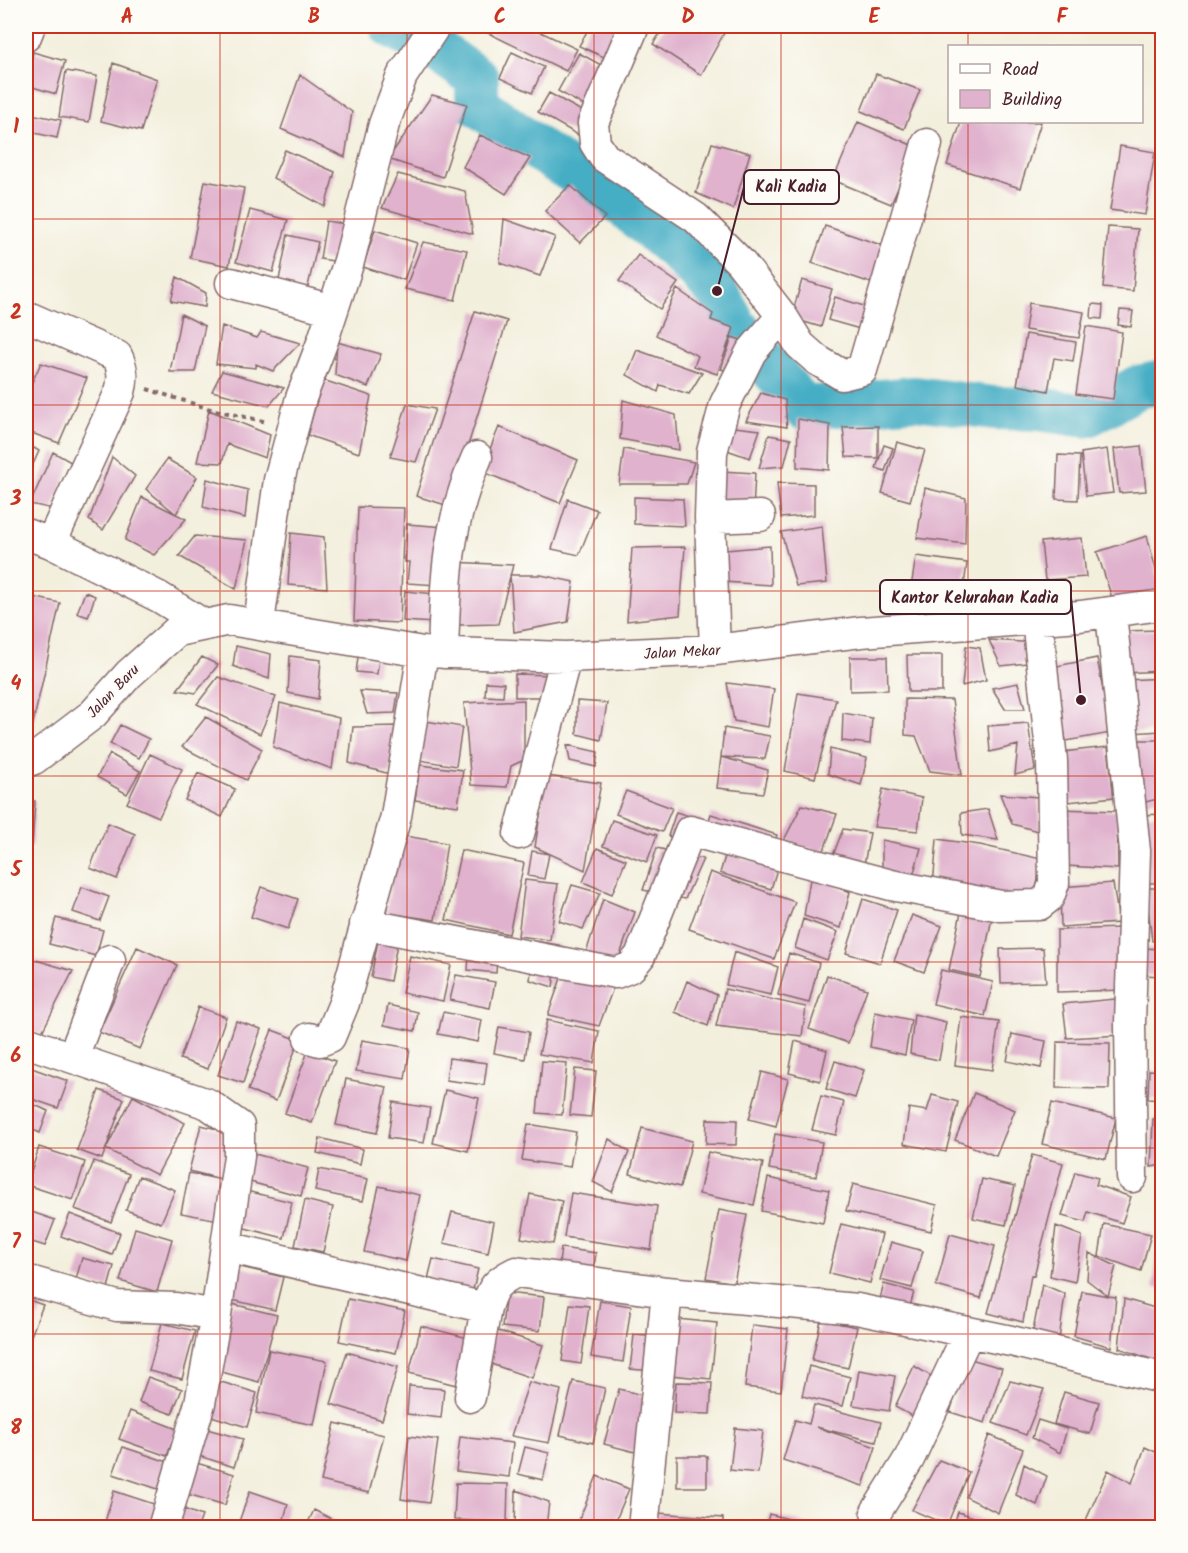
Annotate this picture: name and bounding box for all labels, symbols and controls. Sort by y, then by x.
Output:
text: A [121,2,133,34]
text: B [308,2,320,34]
text: C [494,2,506,34]
text: D [681,2,695,34]
text: E [868,2,880,34]
text: F [1057,2,1069,34]
legend [948,45,1143,123]
text: Road [1002,56,1039,85]
text: Building [1002,86,1062,115]
text: 1 [13,112,19,144]
callout: Kali Kadia [744,170,839,204]
text: Kali Kadia [755,175,827,200]
text: 2 [10,298,22,330]
text: 3 [10,484,22,516]
callout: Kantor Kelurahan Kadia [880,580,1071,614]
text: Kantor Kelurahan Kadia [891,586,1059,611]
street label: Jalan Mekar [643,639,722,667]
street label: Jalan Baru [82,659,146,724]
text: 4 [11,669,22,701]
text: 5 [10,855,23,887]
text: 6 [11,1041,22,1073]
text: 7 [11,1227,21,1259]
text: 8 [10,1413,22,1445]

